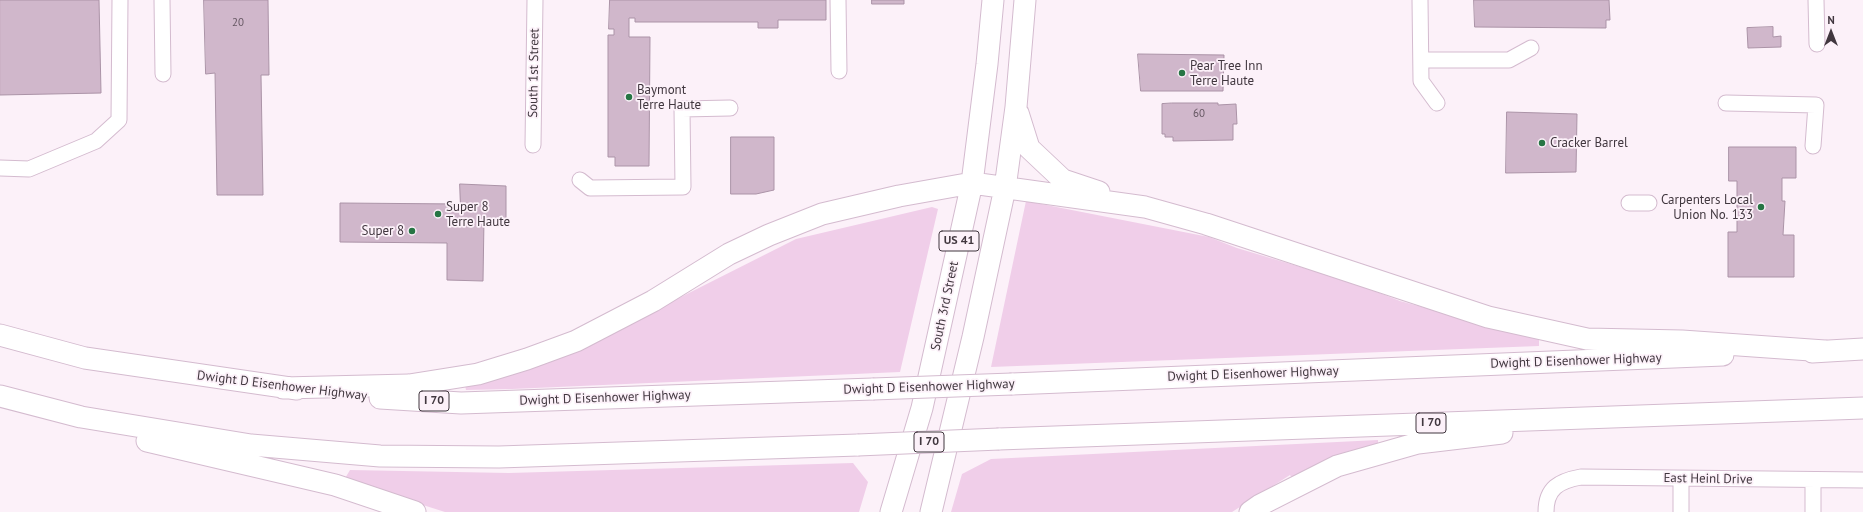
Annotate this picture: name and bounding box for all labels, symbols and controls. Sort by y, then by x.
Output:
north arrow [1811,12,1851,52]
text: N [1827,13,1835,27]
house number: 20 [232,16,244,30]
street label: South 1st Street [525,28,543,118]
place label: Pear Tree Inn Terre Haute [1190,58,1263,89]
marker: Pear Tree Inn Terre Haute [1177,68,1187,78]
place label: Baymont Terre Haute [637,82,701,113]
marker: Baymont Terre Haute [624,92,634,102]
house number: 60 [1193,107,1205,121]
place label: Cracker Barrel [1550,135,1628,151]
marker: Cracker Barrel [1537,138,1547,148]
place label: Carpenters Local Union No. 133 [1661,192,1753,223]
place label: Super 8 Terre Haute [446,199,510,230]
marker: Carpenters Local Union No. 133 [1756,202,1766,212]
marker: Super 8 Terre Haute [433,209,443,219]
place label: Super 8 [361,223,404,239]
marker: Super 8 [407,226,417,236]
road number: US 41 [939,231,979,251]
street label: South 3rd Street [928,260,962,352]
street label: Dwight D Eisenhower Highway [1490,350,1662,372]
street label: Dwight D Eisenhower Highway [1167,363,1339,385]
street label: Dwight D Eisenhower Highway [196,368,368,404]
street label: Dwight D Eisenhower Highway [843,376,1015,398]
street label: Dwight D Eisenhower Highway [519,387,691,409]
road number: I 70 [419,391,449,411]
road number: I 70 [1416,413,1446,433]
road number: I 70 [914,432,944,452]
street label: East Heinl Drive [1663,470,1753,488]

